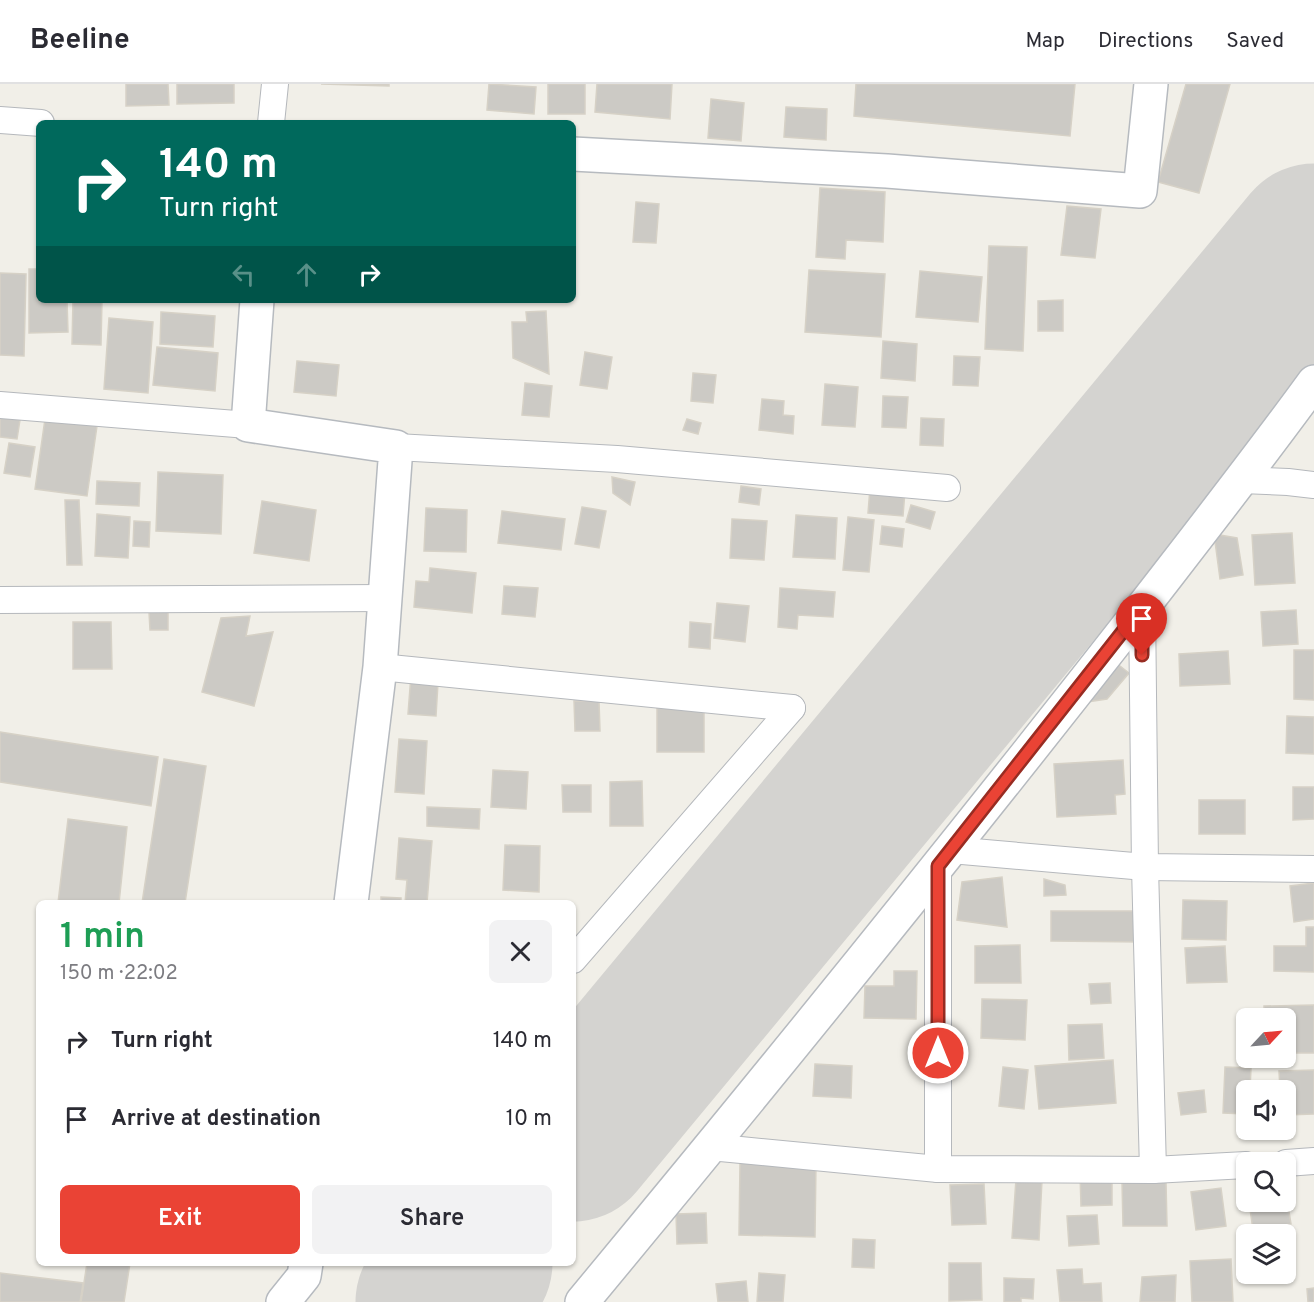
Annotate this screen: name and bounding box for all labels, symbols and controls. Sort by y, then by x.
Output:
text: Beeline [30,23,130,59]
text: Map [1025,28,1065,55]
text: Directions [1098,28,1193,55]
text: Saved [1226,28,1284,55]
text: 140 m [159,140,278,193]
icon: right [60,144,138,222]
text: Turn right [159,192,278,226]
icon: left [227,258,260,291]
icon: ahead [290,258,323,291]
icon: right [353,258,386,291]
pin [1116,593,1167,655]
icon: arrive [1125,602,1158,635]
text: 1 min [60,915,145,961]
button: close [489,920,552,983]
text: 150 m · 22:02 [60,961,178,987]
north arrow [1236,1008,1296,1068]
map controls [1236,1008,1296,1284]
position arrow [906,1021,970,1085]
icon: right [60,1025,93,1058]
text: Turn right [111,1028,213,1055]
text: 140 m [493,1028,552,1055]
button: sound [1236,1080,1296,1140]
icon: arrive [60,1103,93,1136]
text: Arrive at destination [111,1106,321,1133]
text: 10 m [506,1106,552,1133]
button: search [1236,1152,1296,1212]
button: Exit [60,1185,300,1254]
button: Share [312,1185,552,1254]
button: layers [1236,1224,1296,1284]

